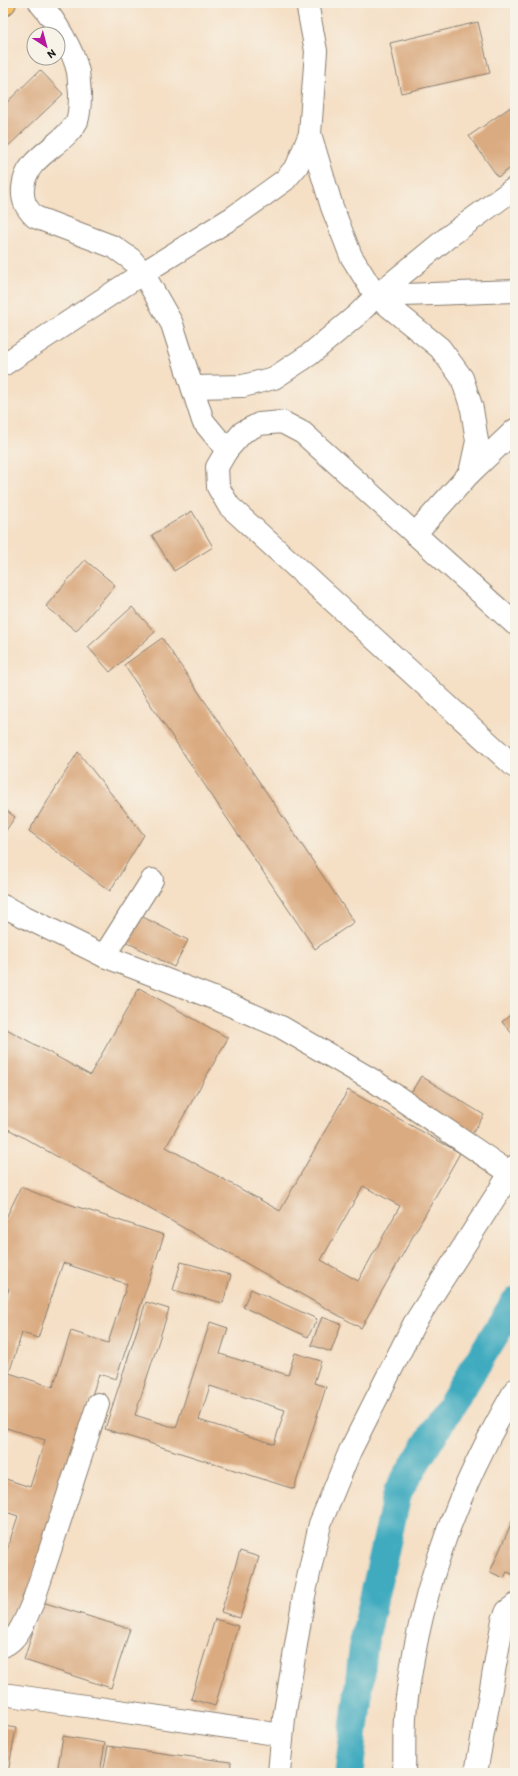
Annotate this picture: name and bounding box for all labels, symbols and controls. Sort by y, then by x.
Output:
north arrow [26,26,66,66]
text: N [45,46,58,61]

